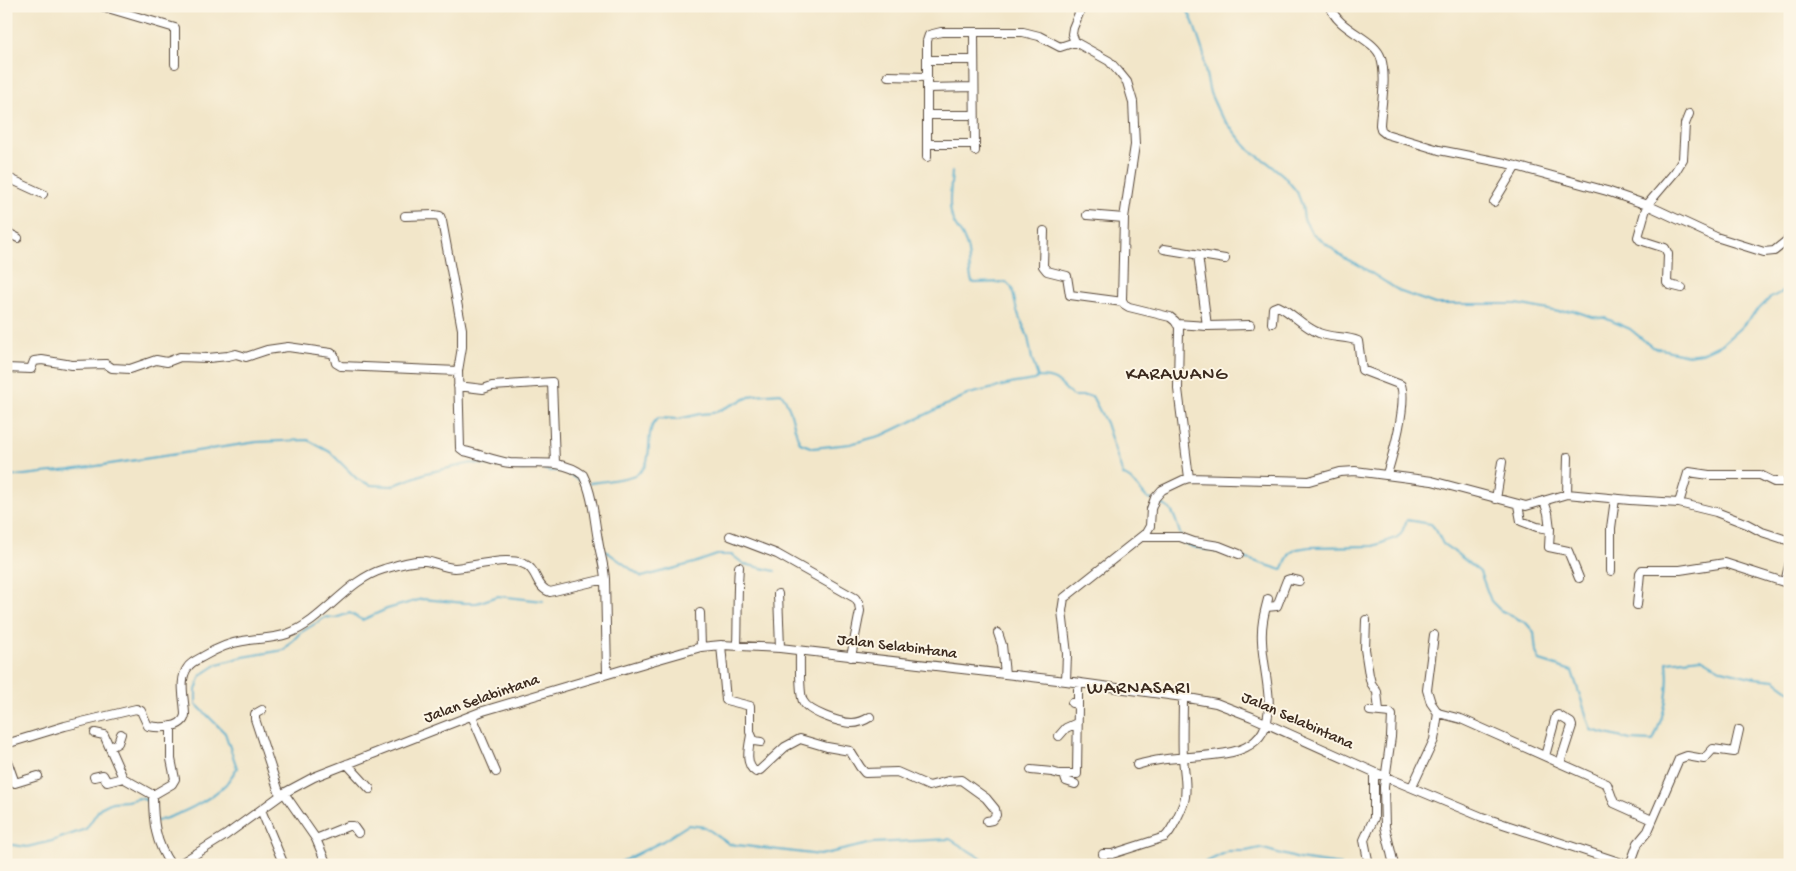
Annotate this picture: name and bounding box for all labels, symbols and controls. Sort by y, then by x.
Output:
district label: KARAWANG [1126,364,1228,387]
street label: Jalan Selabintana [836,631,959,665]
street label: Jalan Selabintana [422,671,543,729]
district label: WARNASARI [1087,678,1191,701]
street label: Jalan Selabintana [1238,689,1357,756]

